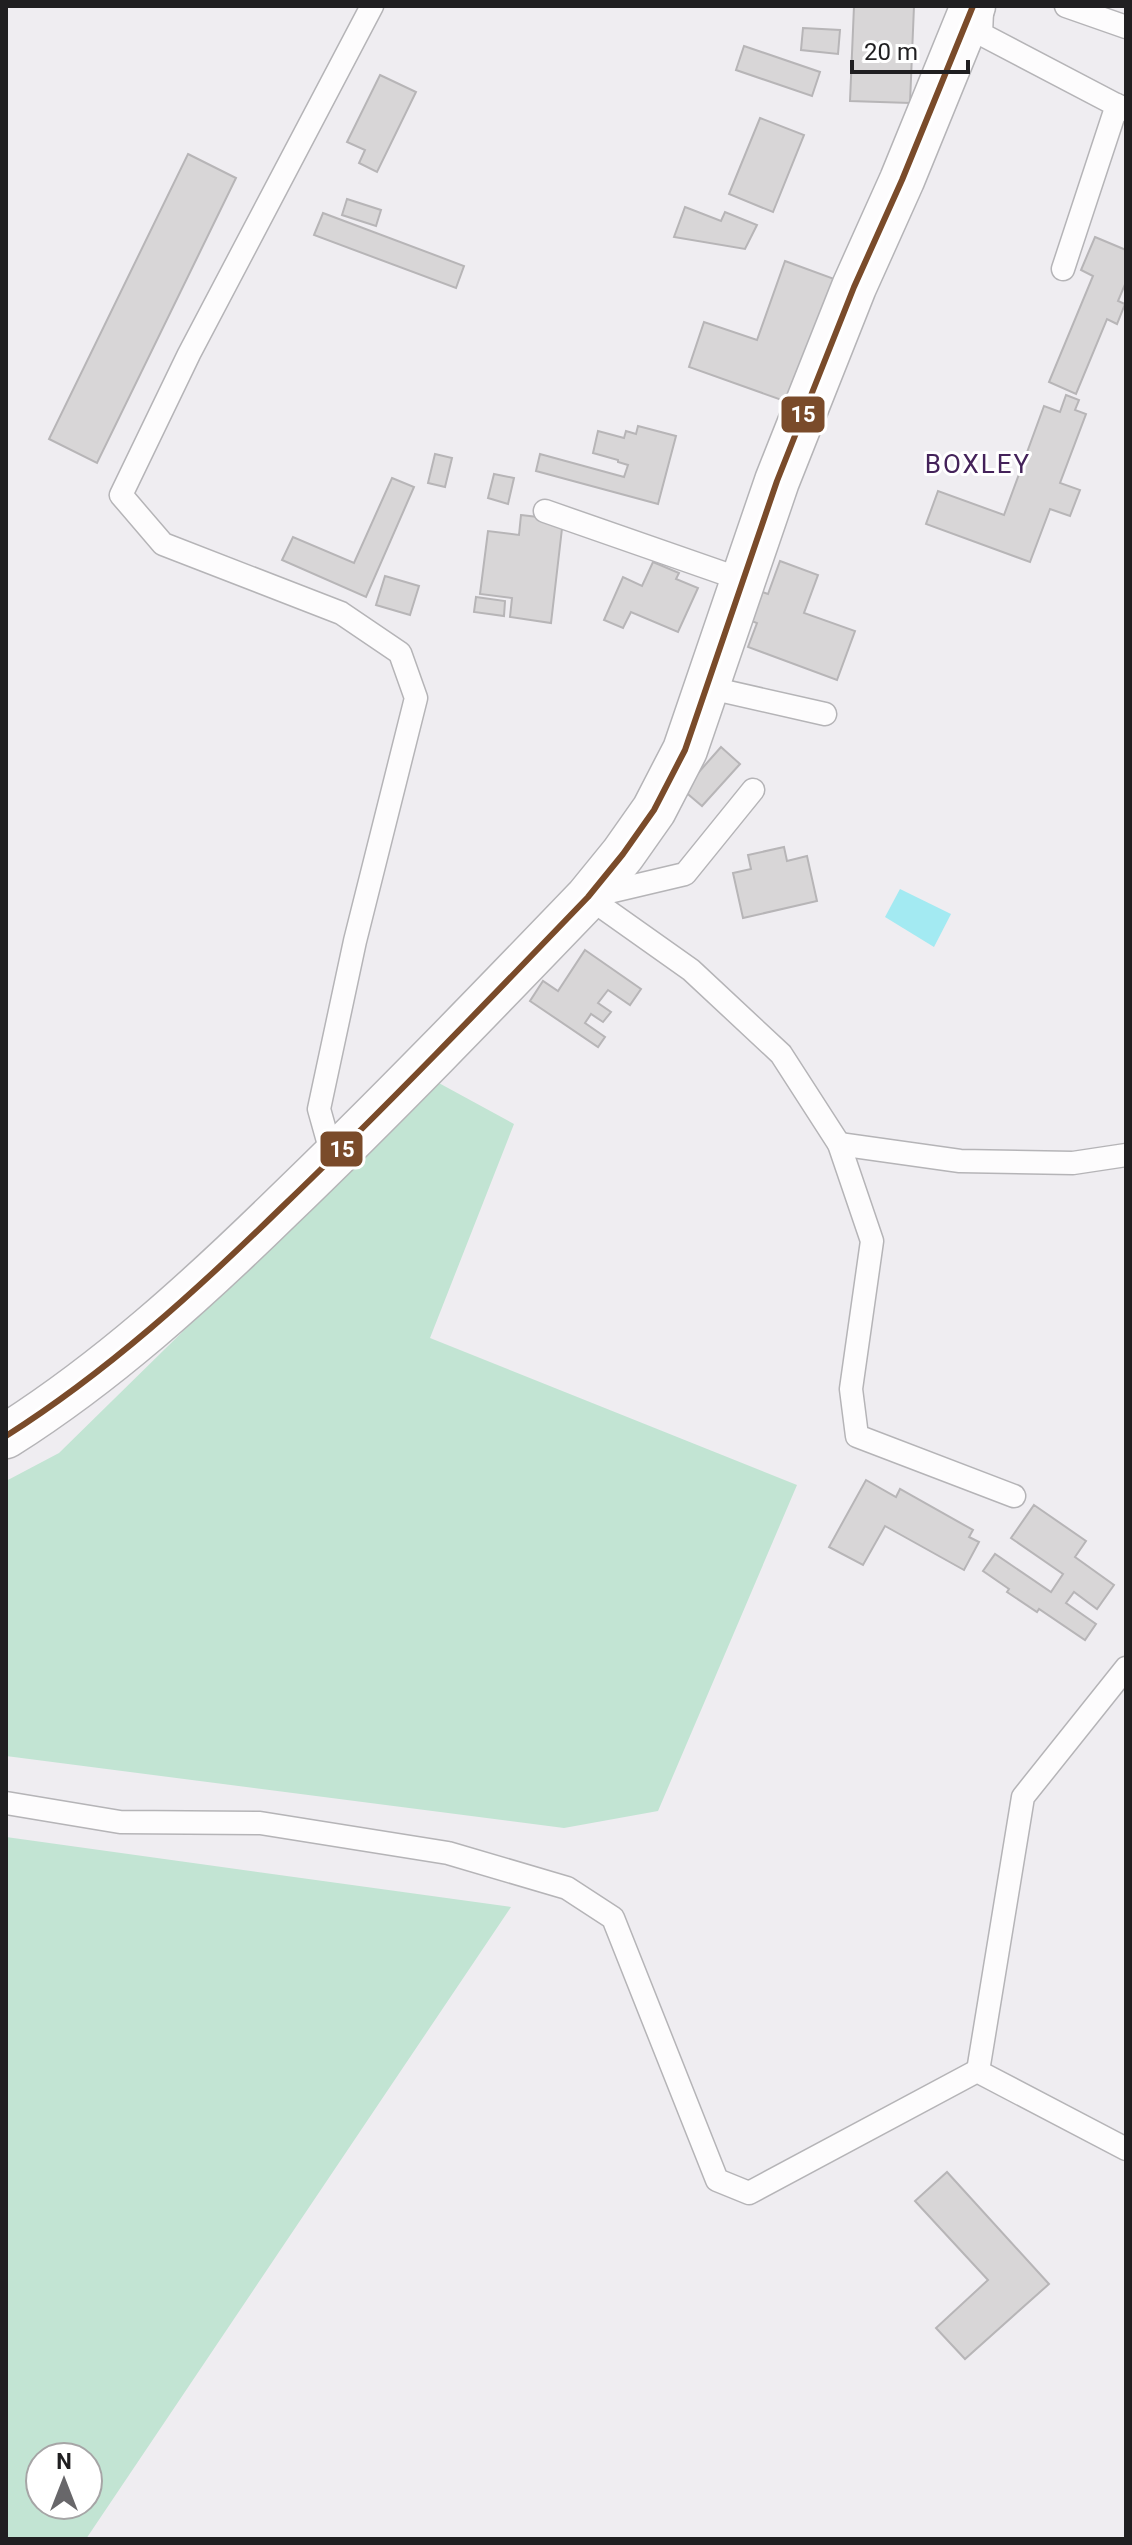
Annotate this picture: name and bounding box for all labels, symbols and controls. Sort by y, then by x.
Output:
scale bar [852,24,968,74]
text: 20 m [864,38,918,66]
line badge: 15 [780,395,826,434]
text: 15 [790,402,816,427]
district label: BOXLEY [925,449,1031,479]
line badge: 15 [319,1130,364,1168]
text: 15 [329,1137,355,1162]
north arrow [24,2441,104,2521]
text: N [56,2449,72,2474]

